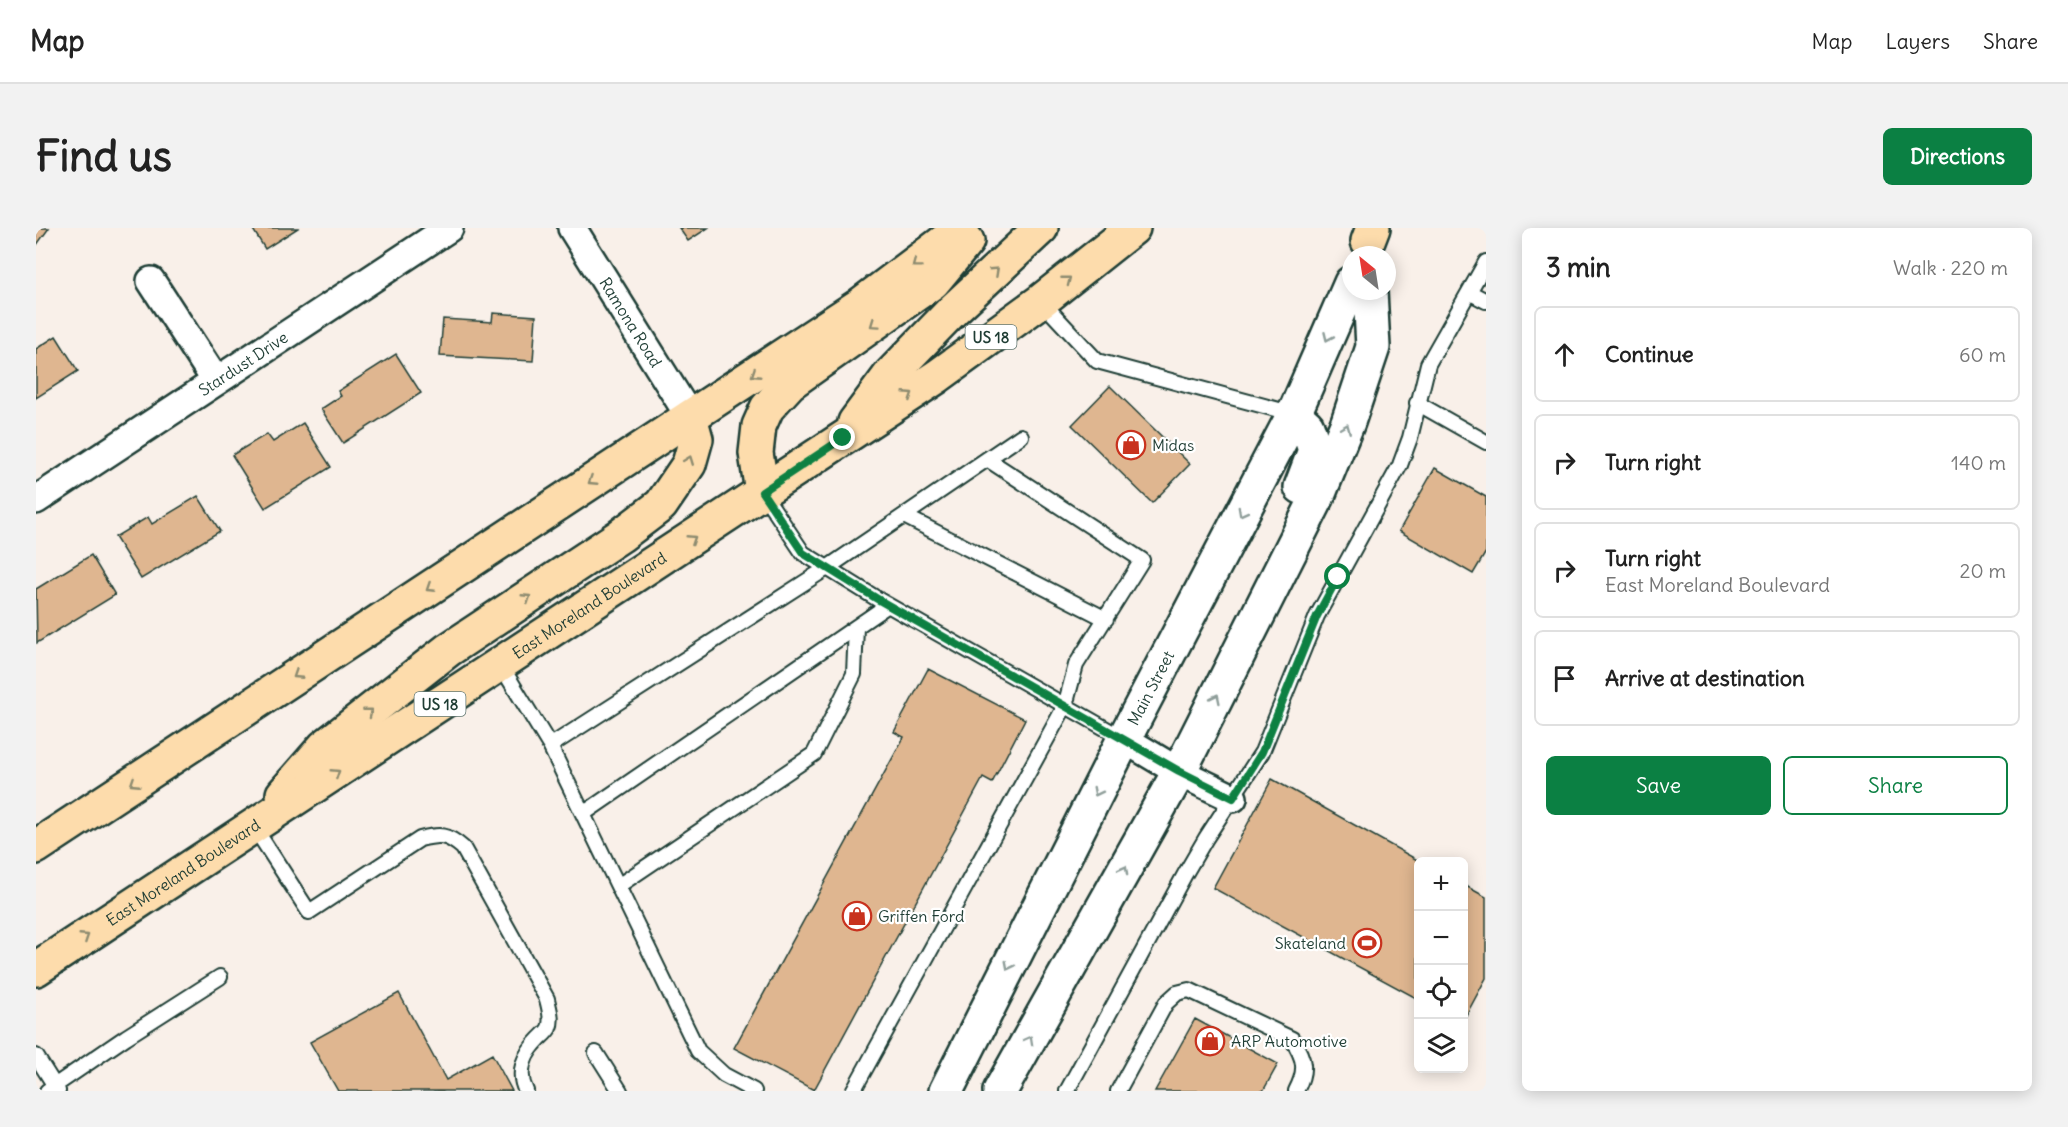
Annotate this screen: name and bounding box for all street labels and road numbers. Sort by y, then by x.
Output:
street label: Ramona Road [595,274,666,371]
road number: US 18 [966,325,1016,349]
street label: Stardust Drive [195,327,291,400]
street label: East Moreland Boulevard [508,547,670,663]
street label: Main Street [1123,647,1179,729]
road number: US 18 [414,692,466,716]
street label: East Moreland Boulevard [102,814,264,930]

